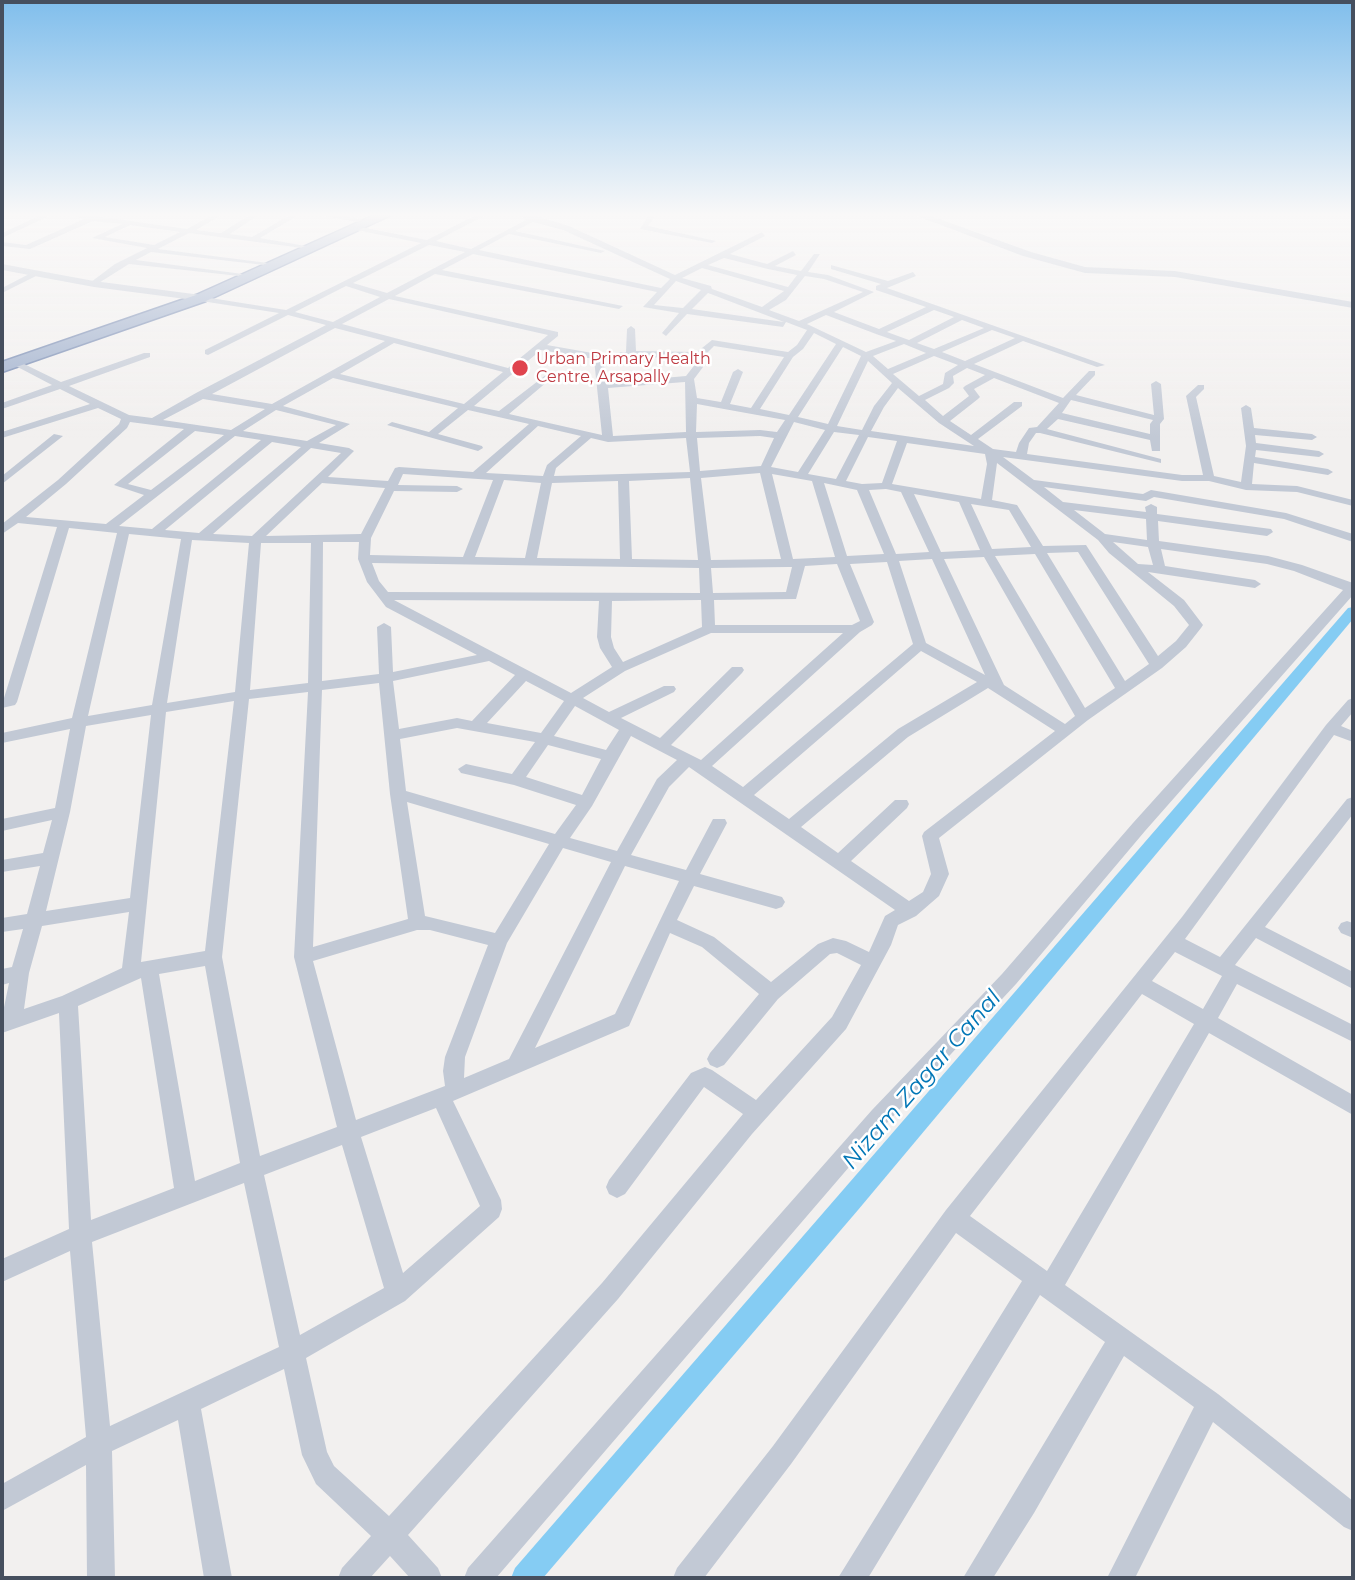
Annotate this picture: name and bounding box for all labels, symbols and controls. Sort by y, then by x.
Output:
place label: Urban Primary Health Centre, Arsapally [536,349,711,387]
marker: Urban Primary Health Centre, Arsapally [510,358,530,378]
water label: Nizam Zagar Canal [837,985,1007,1175]

